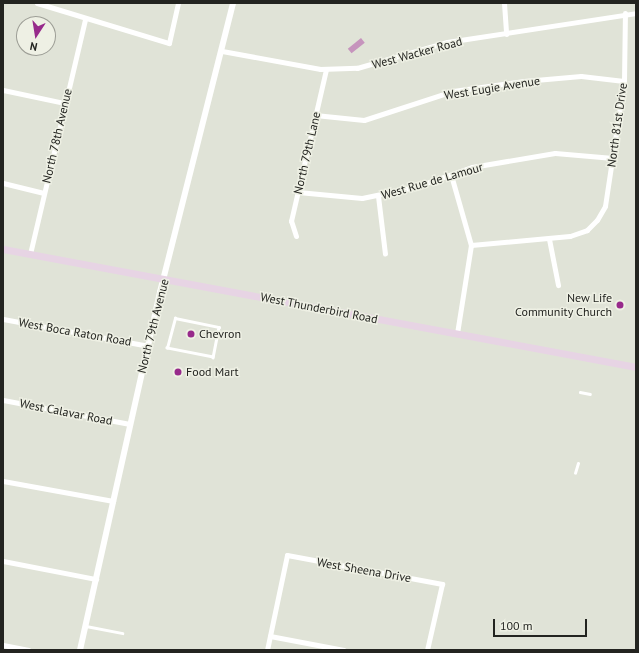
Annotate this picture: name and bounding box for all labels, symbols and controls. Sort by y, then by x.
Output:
north arrow [16,16,56,56]
street label: West Wacker Road [370,34,464,72]
text: N [29,39,39,54]
street label: West Eugie Avenue [443,73,541,103]
street label: North 81st Drive [604,82,630,168]
street label: North 78th Avenue [39,87,75,185]
street label: North 79th Lane [291,110,323,196]
street label: West Rue de Lamour [380,160,484,202]
street label: North 79th Avenue [134,277,172,375]
street label: West Thunderbird Road [259,290,379,326]
place label: New Life Community Church [515,291,612,319]
marker: New Life Community Church [615,300,625,310]
street label: West Boca Raton Road [17,315,133,349]
place label: Chevron [199,327,241,341]
marker: Chevron [186,329,196,339]
place label: Food Mart [186,365,239,379]
marker: Food Mart [173,367,183,377]
street label: West Calavar Road [18,396,114,428]
street label: West Sheena Drive [316,555,412,585]
scale bar [495,611,589,637]
text: 100 m [500,618,533,633]

